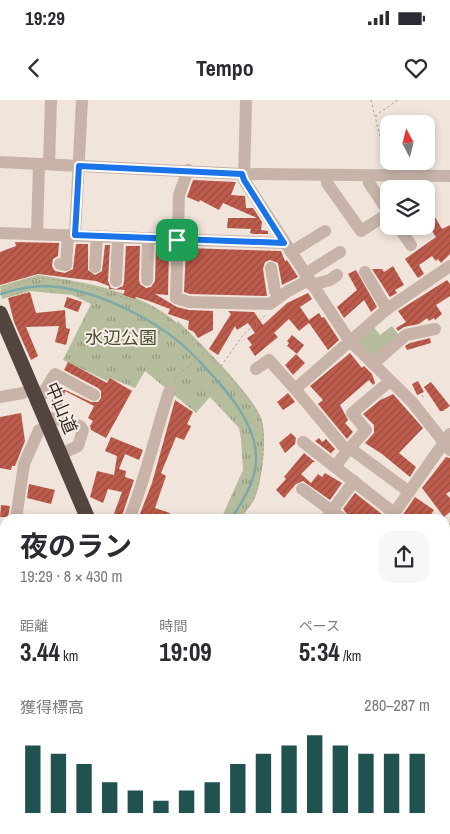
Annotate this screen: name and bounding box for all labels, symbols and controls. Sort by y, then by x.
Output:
text: 19:29 [25,5,65,31]
text: Tempo [196,53,254,83]
icon: back [20,54,48,82]
icon: heart [402,54,430,82]
north arrow [380,115,435,170]
map controls [380,115,435,235]
button: layers [380,180,435,235]
pin [156,219,198,261]
icon: arrive [163,226,191,254]
park label: 水辺公園 [85,325,157,350]
street label: 中山道 [39,378,84,438]
text: 夜のラン [20,527,132,565]
button: share [378,531,430,583]
text: 19:29 · 8 × 430 m [20,565,123,587]
text: 距離 [20,617,48,635]
text: 時間 [159,617,187,635]
text: ペース [299,617,340,635]
text: 3.44 [20,635,60,669]
text: 19:09 [159,635,212,669]
text: 5:34 [299,635,340,669]
text: km [60,647,78,665]
text: /km [340,647,361,665]
text: 280–287 m [364,694,430,716]
text: 獲得標高 [20,696,84,718]

